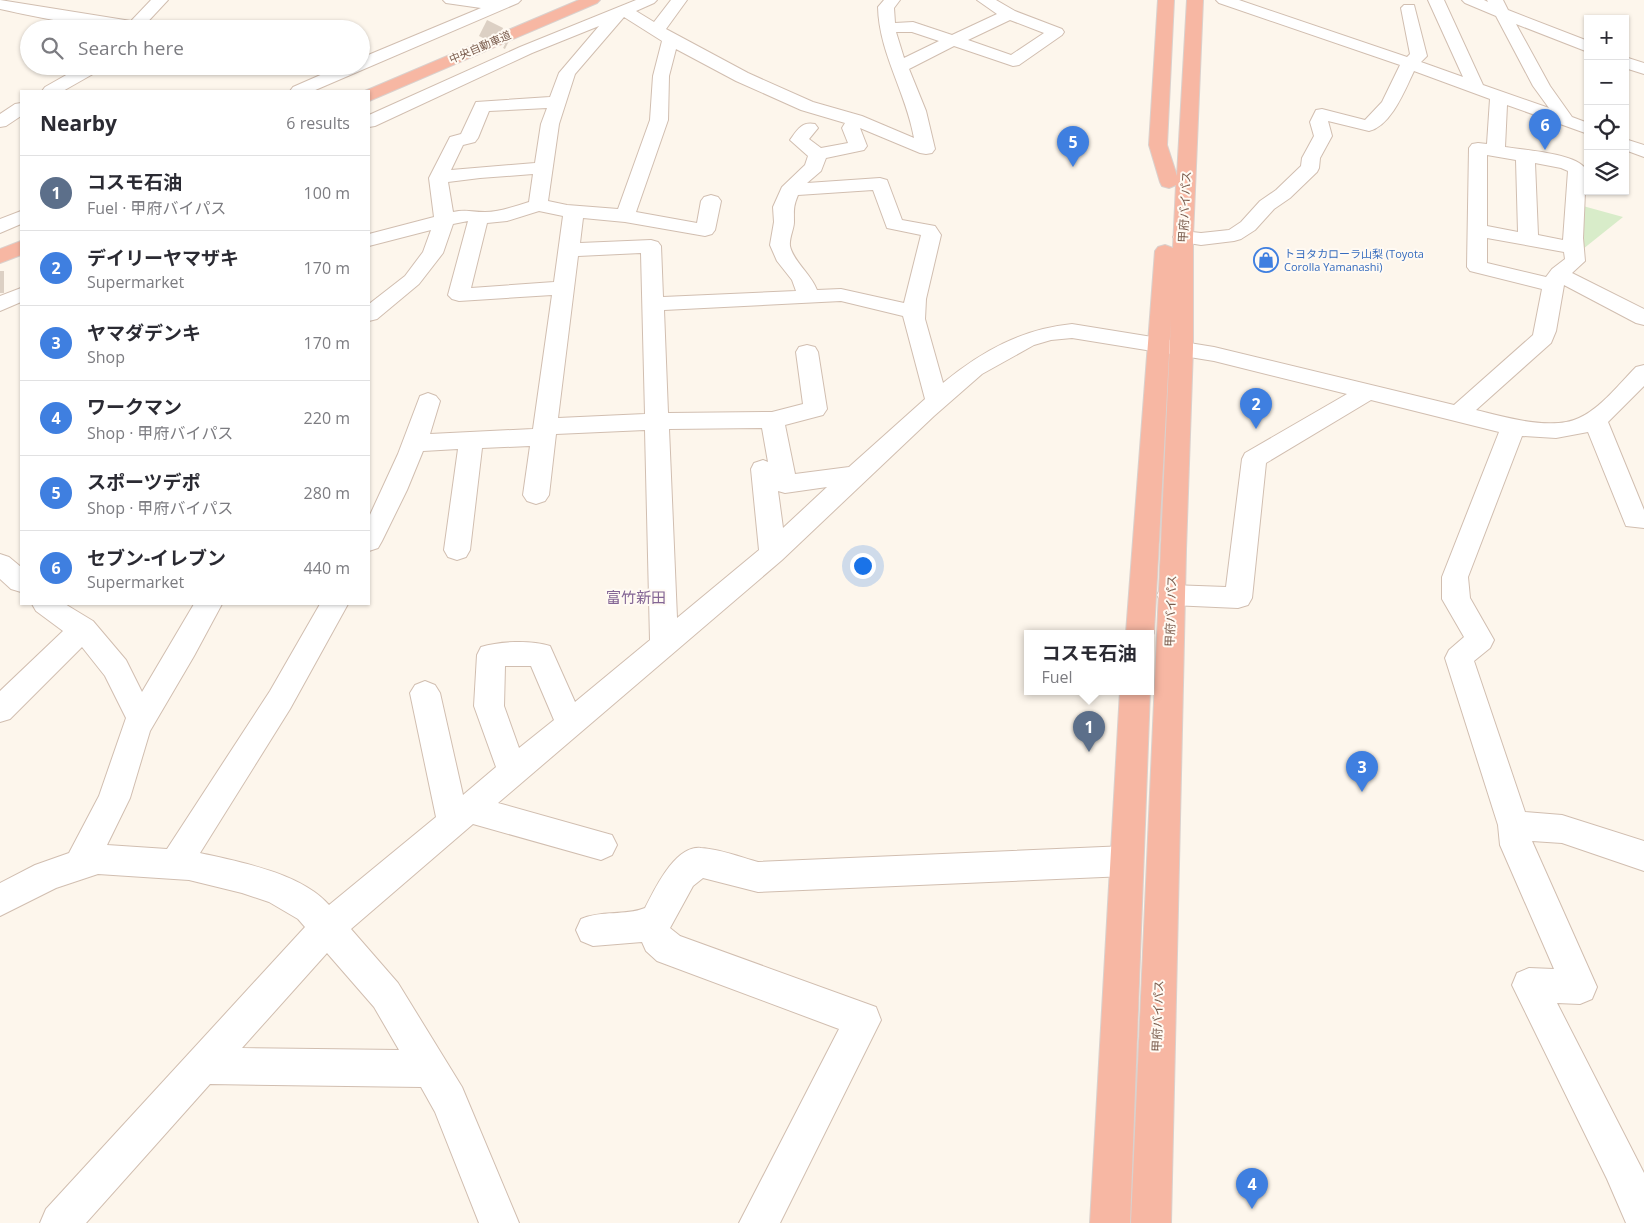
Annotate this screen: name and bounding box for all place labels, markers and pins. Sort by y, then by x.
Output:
pin: 6 [1529,109,1561,150]
pin: 5 [1057,126,1089,167]
place label: トヨタカローラ山梨 (Toyota Corolla Yamanashi) [1284,246,1424,274]
shop icon: トヨタカローラ山梨 (Toyota Corolla Yamanashi) [1253,247,1279,273]
pin: 2 [1240,388,1272,429]
pin: 1 [1073,711,1105,752]
pin: 3 [1346,751,1378,792]
pin: 4 [1236,1168,1268,1209]

